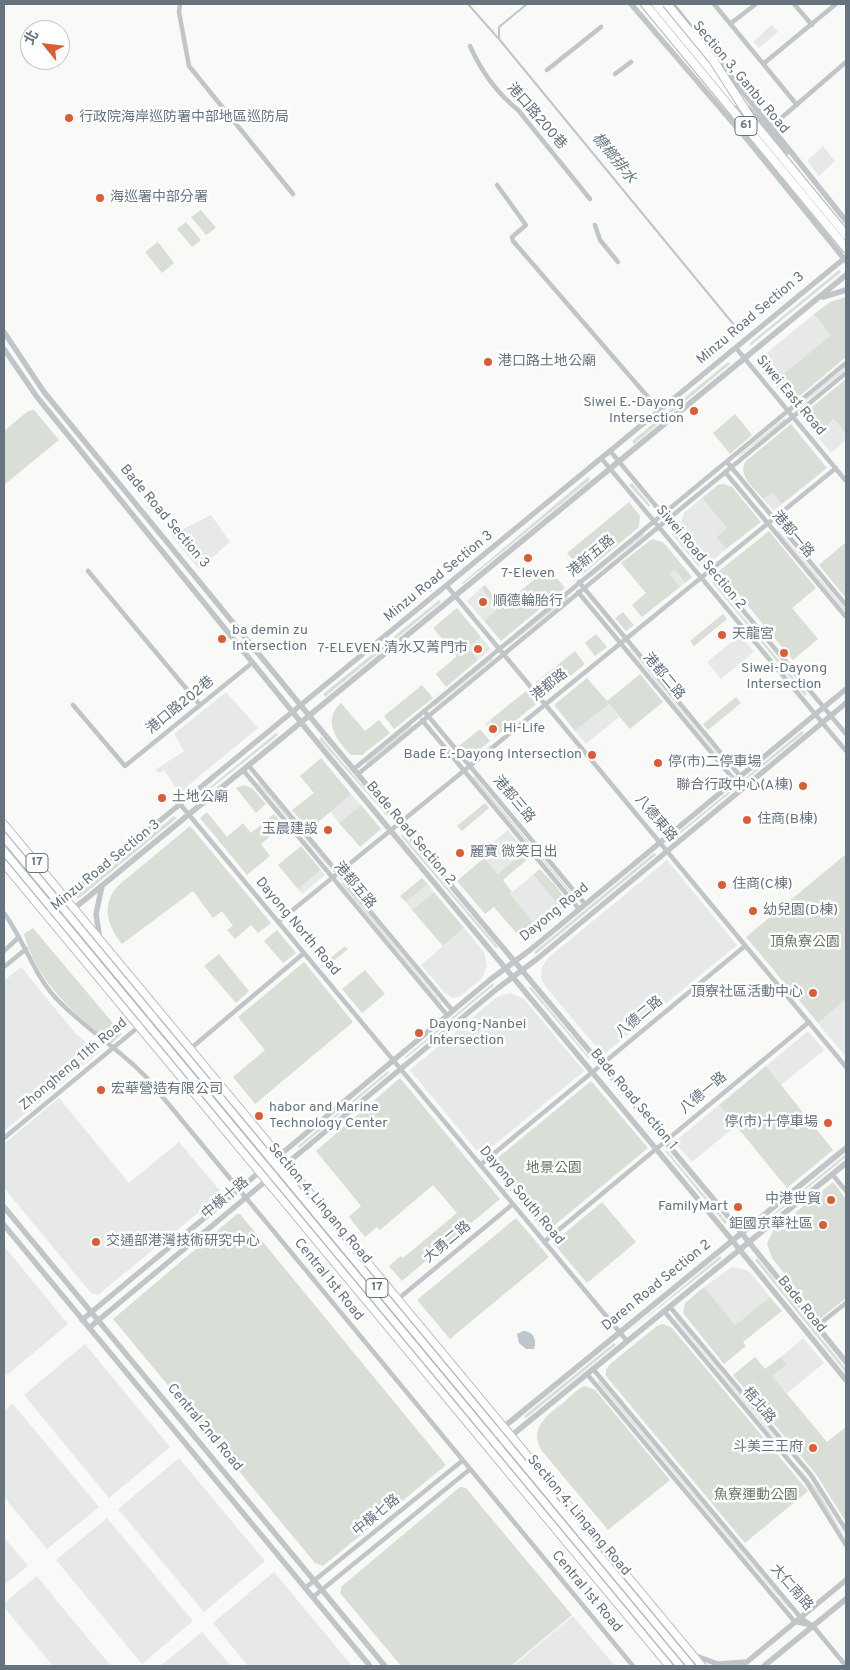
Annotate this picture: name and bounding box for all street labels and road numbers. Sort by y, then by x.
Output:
street label: Section 3, Ganbu Road [688,18,792,138]
street label: 港口路200巷 [503,80,569,154]
road number: 61 [735,116,757,136]
street label: Minzu Road Section 3 [694,269,808,369]
street label: Siwei East Road [752,353,828,439]
street label: Bade Road Section 3 [116,462,212,572]
street label: Siwei Road Section 2 [652,503,748,613]
street label: 港都一路 [768,508,816,562]
street label: Minzu Road Section 3 [381,528,497,626]
street label: 港新五路 [565,533,619,581]
street label: 港都二路 [639,650,687,704]
street label: 港都路 [528,666,572,706]
street label: 港口路202巷 [144,674,218,738]
street label: 港都三路 [489,773,537,827]
street label: Bade Road Section 2 [362,779,458,889]
street label: 八德東路 [631,792,679,846]
street label: Minzu Road Section 3 [48,817,164,915]
road number: 17 [26,854,48,872]
street label: 港都五路 [330,859,378,913]
street label: Dayong North Road [251,875,343,979]
street label: Dayong Road [517,880,593,946]
street label: 八德二路 [613,994,667,1042]
street label: Zhongheng 11th Road [17,1015,131,1115]
street label: Bade Road Section 1 [586,1046,680,1154]
street label: 八德一路 [677,1070,731,1118]
street label: Section 4, Lingang Road [264,1140,374,1268]
street label: Dayong South Road [475,1143,567,1249]
street label: 中橫十路 [199,1175,253,1223]
street label: 大勇二路 [421,1219,475,1267]
street label: Central 1st Road [290,1235,366,1325]
street label: Daren Road Section 2 [599,1237,715,1335]
street label: Bade Road [773,1273,829,1337]
road number: 17 [366,1278,388,1298]
street label: Central 2nd Road [163,1381,245,1475]
street label: 梧北路 [738,1385,778,1427]
street label: Section 4, Lingang Road [523,1452,633,1580]
street label: 中橫七路 [350,1492,404,1540]
street label: Central 1st Road [547,1548,625,1636]
street label: 大仁南路 [766,1561,816,1615]

